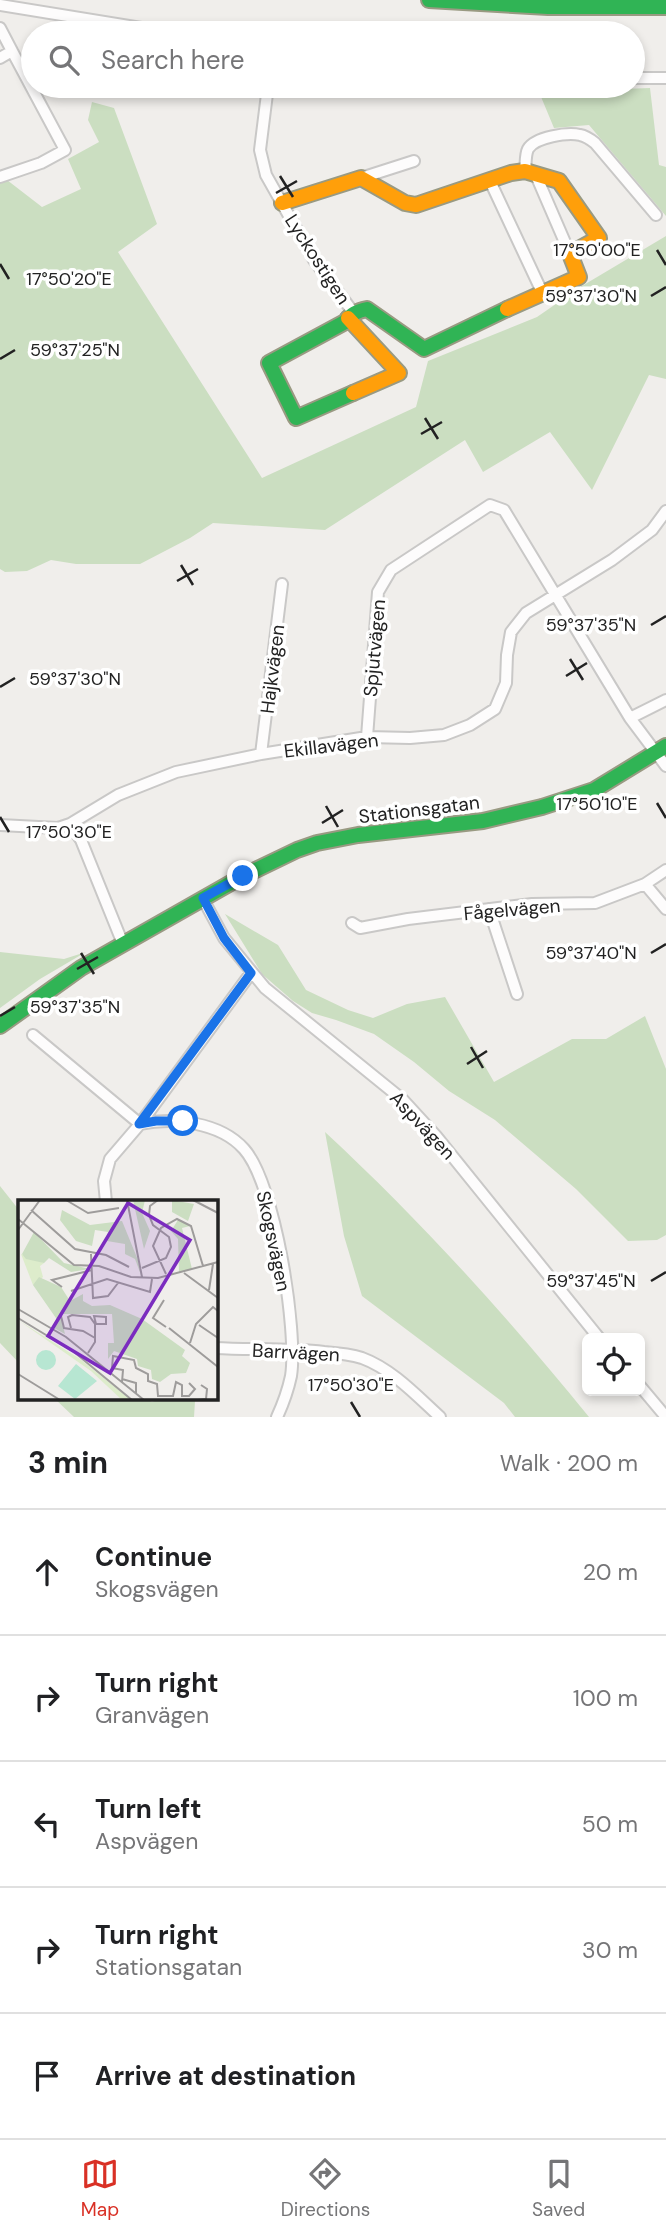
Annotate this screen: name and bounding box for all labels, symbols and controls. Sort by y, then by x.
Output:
search box [21,21,645,98]
icon: search [45,41,83,79]
text: Search here [101,43,244,77]
street label: Lyckostigen [279,209,356,309]
text: 17°50'00"E [553,238,641,262]
text: 17°50'20"E [26,267,112,291]
text: 59°37'30"N [545,284,637,308]
text: 59°37'25"N [30,338,120,362]
street label: Spjutvägen [358,598,391,698]
text: 59°37'35"N [546,613,636,637]
street label: Hajkvägen [255,623,290,715]
text: 59°37'30"N [29,667,121,691]
street label: Ekillavägen [282,727,380,764]
street label: Stationsgatan [357,790,481,829]
text: 17°50'10"E [557,792,637,816]
text: 17°50'30"E [26,820,112,844]
route end [227,860,258,891]
street label: Fågelvägen [463,893,561,926]
text: 59°37'40"N [545,941,637,965]
text: 59°37'35"N [30,995,120,1019]
street label: Aspvägen [384,1086,461,1165]
route start [167,1105,198,1136]
street label: Skogsvägen [251,1189,296,1294]
inset map [18,1200,217,1400]
text: 59°37'45"N [546,1269,636,1293]
map controls [582,1333,645,1396]
button: locate [582,1333,645,1396]
street label: Barrvägen [252,1338,340,1367]
text: 17°50'30"E [308,1373,394,1397]
text: 3 min [28,1443,108,1482]
text: Walk · 200 m [500,1448,638,1478]
text: Continue [95,1540,212,1574]
icon: ahead [28,1553,66,1591]
text: 20 m [583,1557,638,1587]
text: Skogsvägen [95,1574,219,1604]
text: Turn right [95,1666,219,1700]
icon: right [28,1679,66,1717]
text: 100 m [573,1683,638,1713]
text: Granvägen [95,1700,209,1730]
text: Turn left [95,1792,202,1826]
icon: left [28,1805,66,1843]
text: 50 m [582,1809,638,1839]
text: Aspvägen [95,1826,198,1856]
text: Turn right [95,1918,219,1952]
icon: right [28,1931,66,1969]
text: 30 m [582,1935,638,1965]
text: Stationsgatan [95,1952,242,1982]
icon: arrive [28,2057,66,2095]
text: Arrive at destination [95,2059,356,2093]
tab: Map [81,2155,119,2222]
tab: Directions [281,2155,370,2222]
tab: Saved [532,2155,585,2222]

